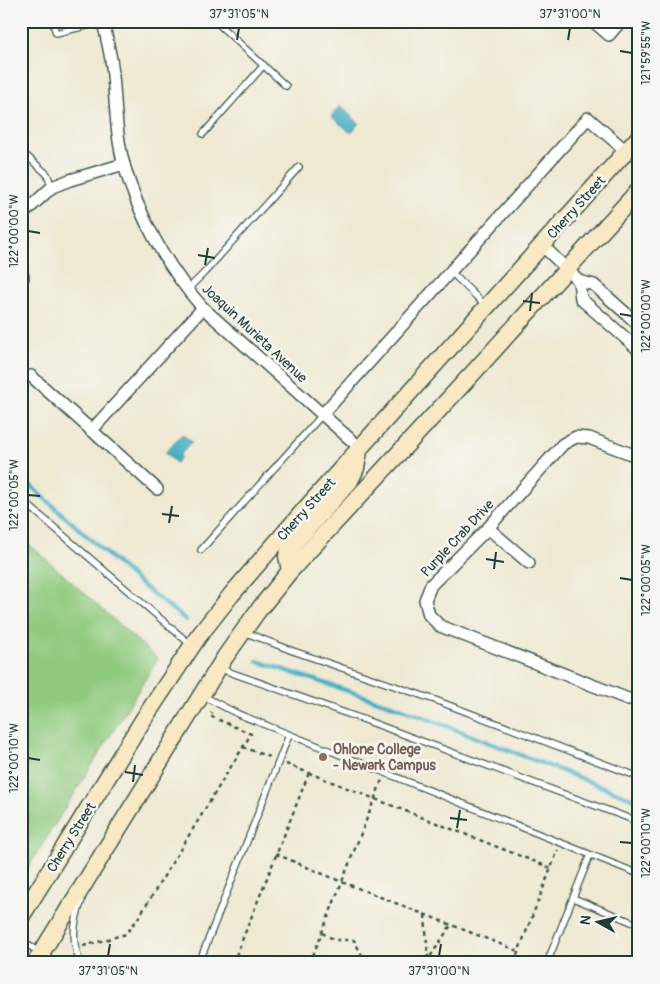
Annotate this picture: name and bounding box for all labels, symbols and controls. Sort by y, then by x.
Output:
text: 37°31'05"N [209,7,269,22]
text: 37°31'00"N [539,7,601,22]
text: 121°59'55"W [639,21,654,85]
street label: Cherry Street [544,172,609,242]
text: 122°00'00"W [7,194,22,268]
text: 122°00'00"W [639,279,654,353]
street label: Joaquin Murieta Avenue [199,280,311,386]
text: 122°00'05"W [7,459,22,531]
street label: Cherry Street [274,474,339,544]
street label: Purple Crab Drive [417,496,498,581]
text: 122°00'05"W [639,544,654,616]
text: 122°00'10"W [7,723,22,793]
place label: Ohlone College - Newark Campus [333,741,436,774]
marker: Ohlone College - Newark Campus [317,751,329,763]
street label: Cherry Street [43,799,100,875]
text: 122°00'10"W [639,808,654,878]
north arrow [572,896,622,946]
text: N [577,914,595,926]
text: 37°31'05"N [78,964,138,979]
text: 37°31'00"N [408,964,470,979]

